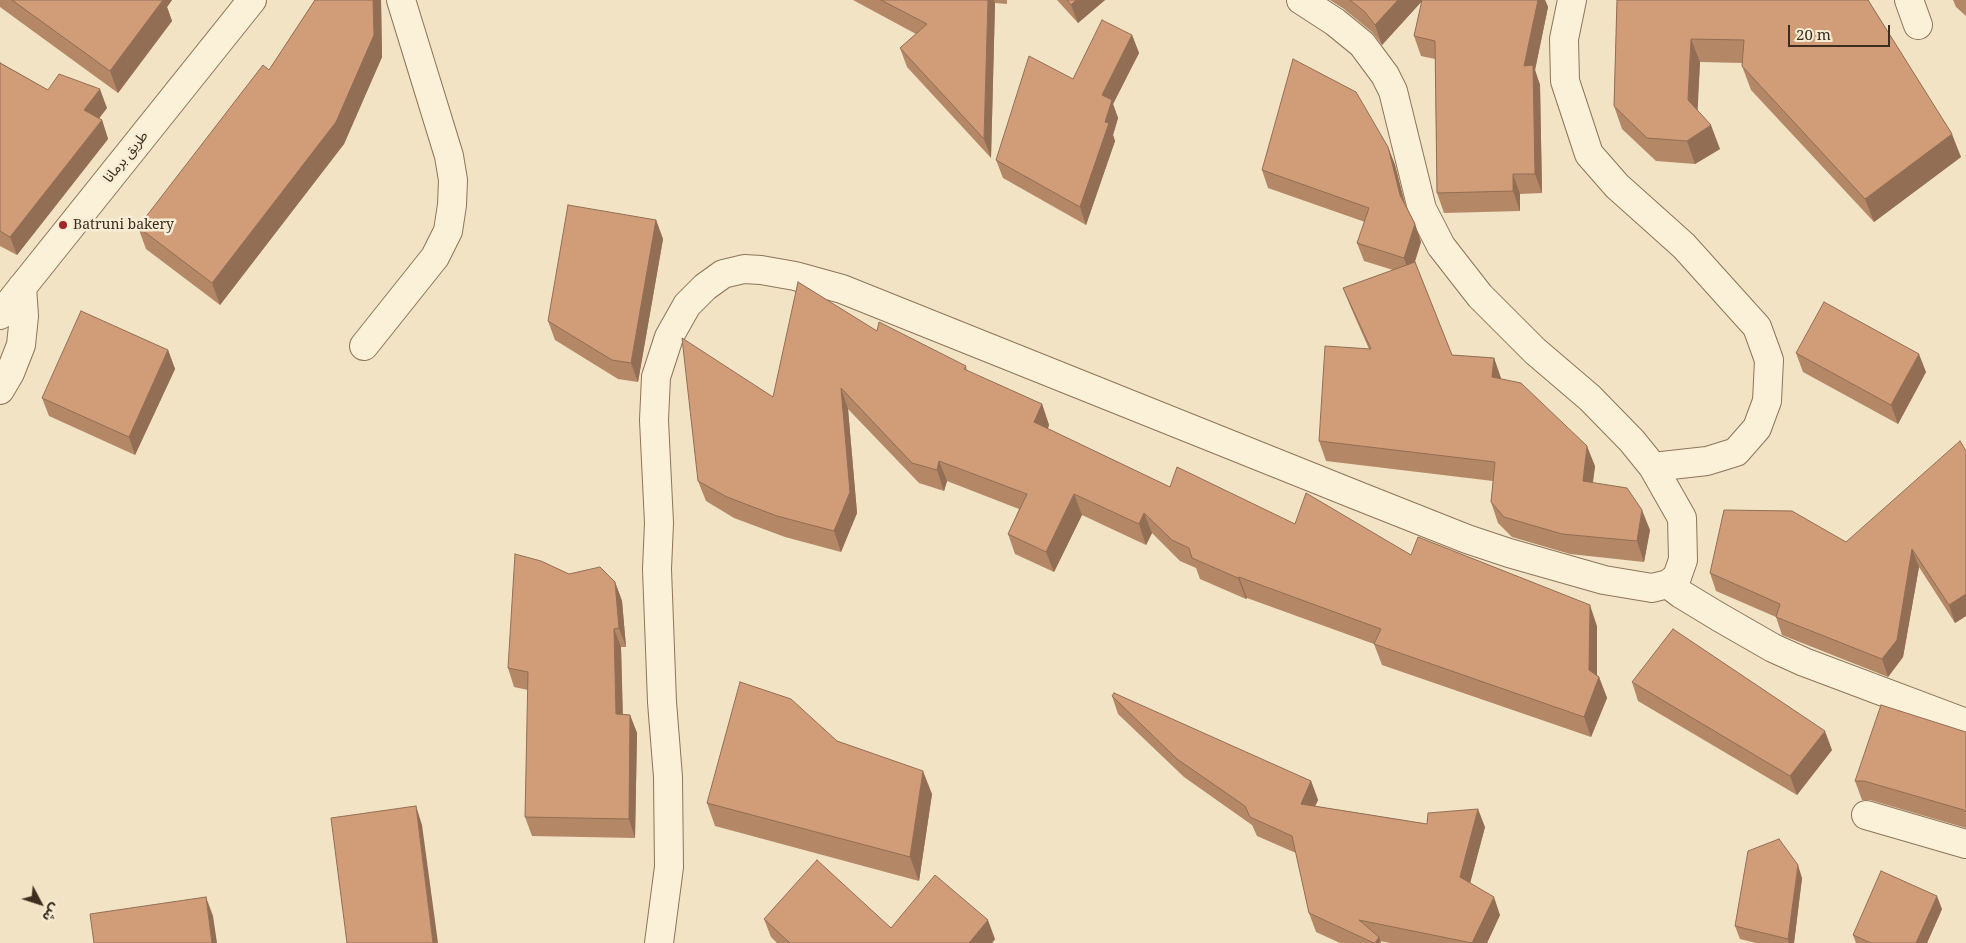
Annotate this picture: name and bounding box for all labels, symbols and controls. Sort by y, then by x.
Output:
scale bar [1791,15,1894,47]
text: 20 m [1796,24,1831,44]
street label: طريق برمانا [100,128,152,186]
place label: Batruni bakery [73,217,174,233]
marker: Batruni bakery [57,219,69,231]
north arrow [15,878,65,928]
text: ش [38,900,65,926]

